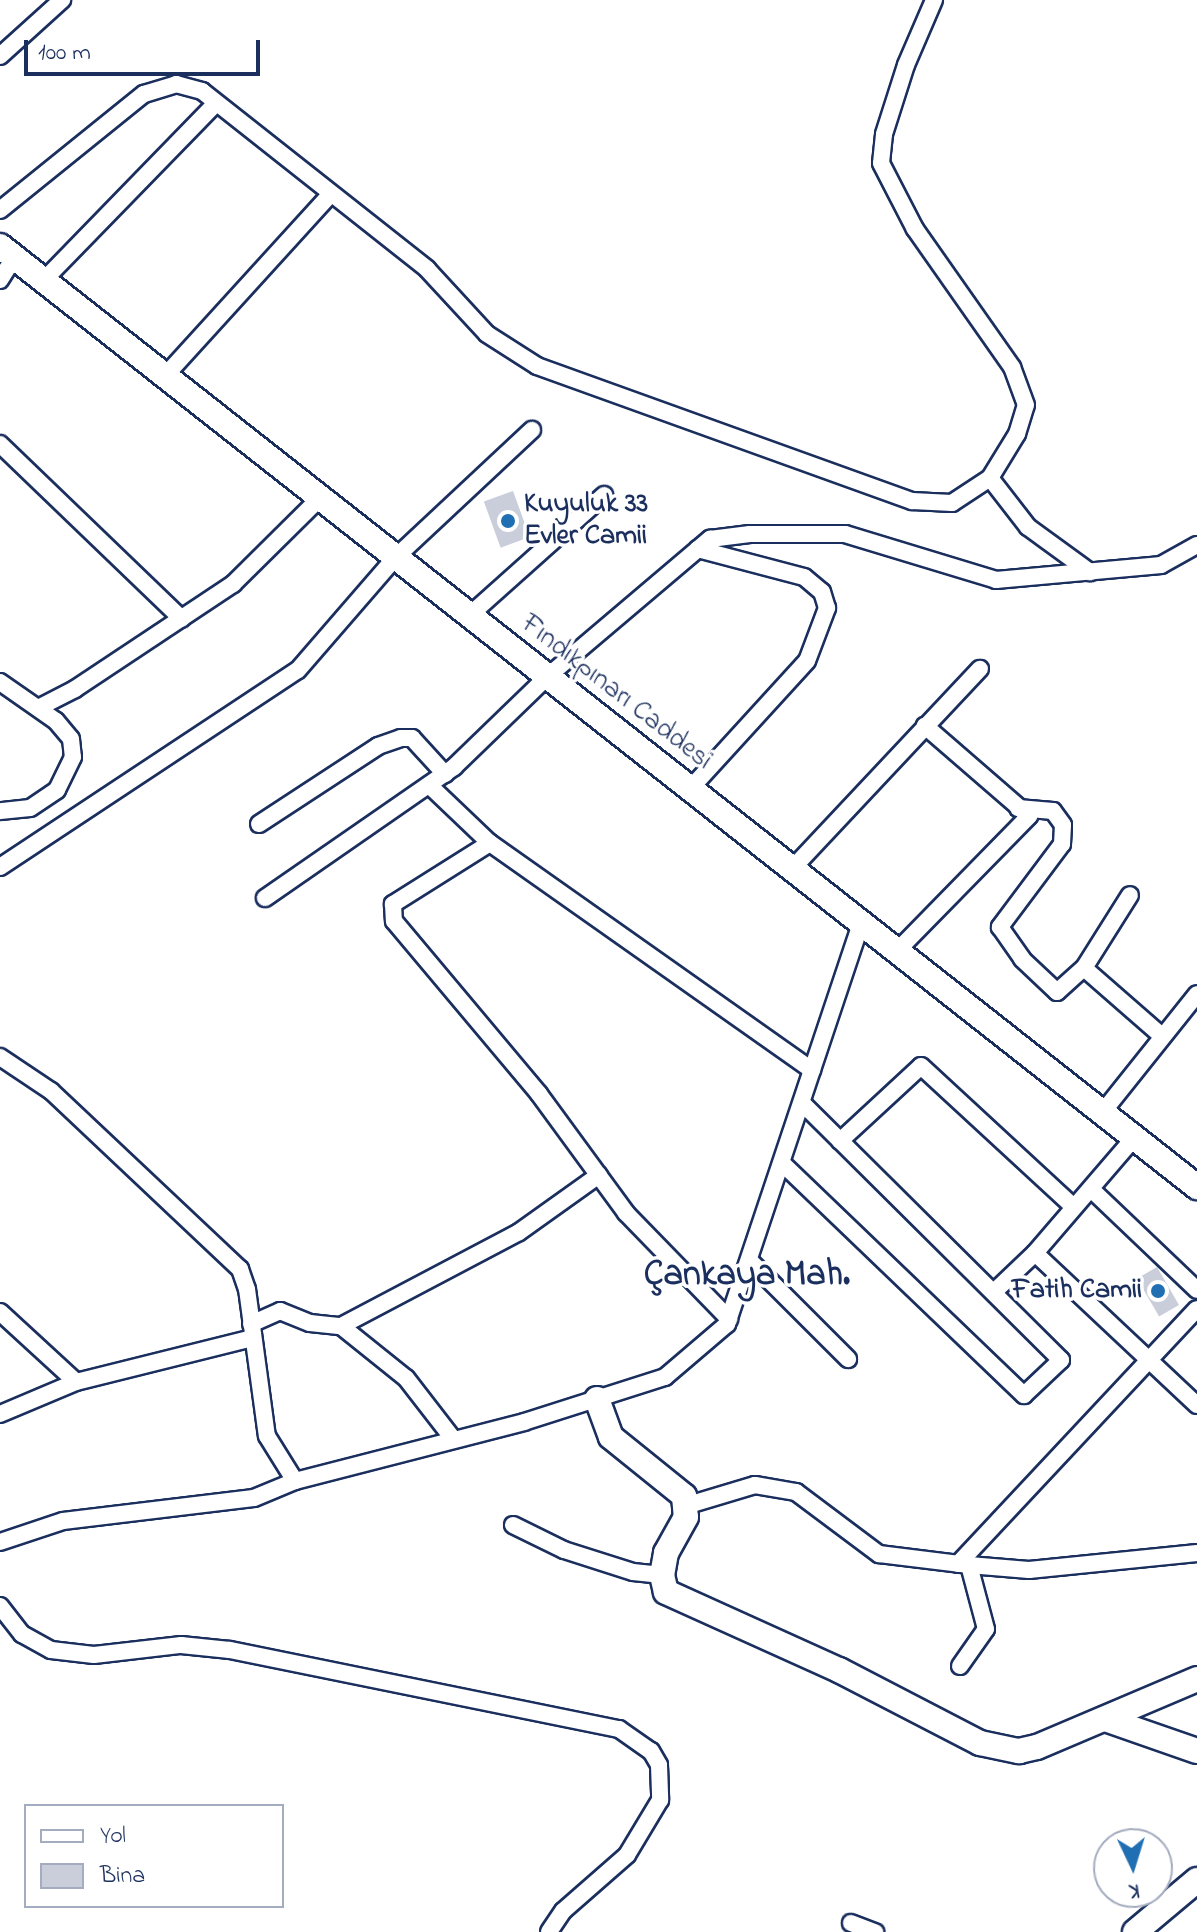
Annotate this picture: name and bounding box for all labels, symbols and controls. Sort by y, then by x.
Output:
scale bar [28,24,264,74]
text: 100 m [38,36,91,71]
place label: Kuyuluk 33 Evler Camii [524,488,648,554]
marker: Kuyuluk 33 Evler Camii [499,512,517,530]
street label: Fındıkpınarı Caddesi [514,608,718,778]
district label: Çankaya Mah. [644,1254,850,1298]
place label: Fatih Camii [1012,1274,1142,1308]
marker: Fatih Camii [1149,1282,1167,1300]
legend [24,1804,284,1908]
text: Yol [100,1819,126,1854]
north arrow [1093,1828,1173,1908]
text: Bina [100,1859,145,1894]
text: K [1128,1874,1141,1906]

